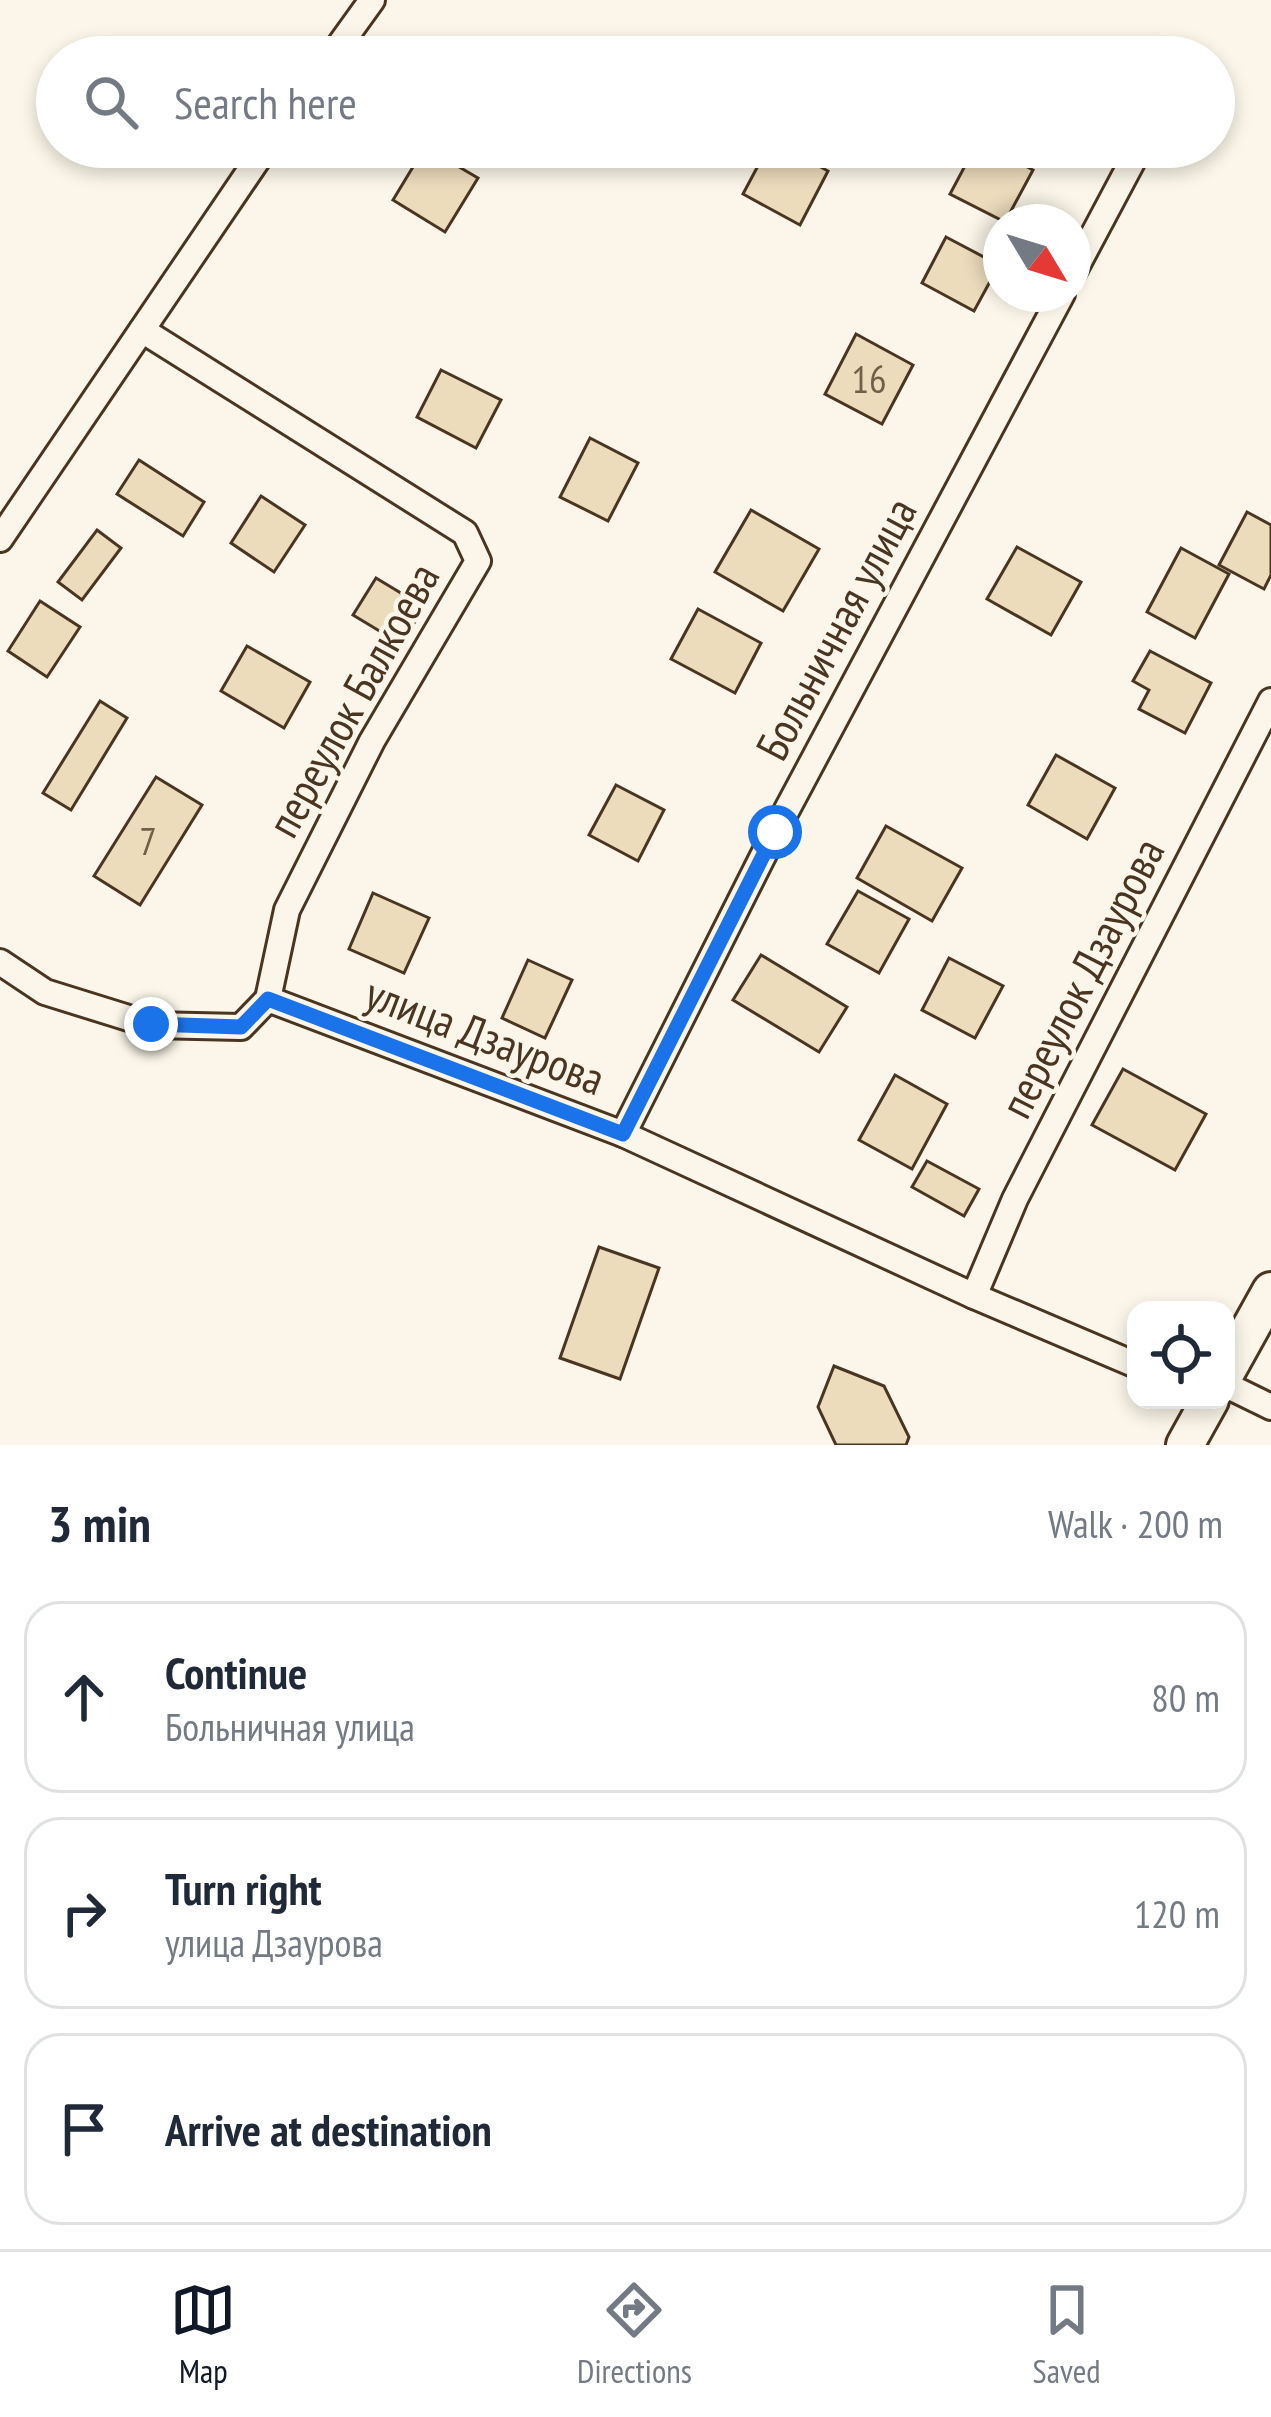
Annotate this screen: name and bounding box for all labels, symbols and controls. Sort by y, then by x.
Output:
search box [36,36,1235,168]
icon: search [78,69,144,135]
text: Search here [174,73,357,131]
north arrow [983,204,1091,312]
house number: 16 [851,353,887,404]
street label: Больничная улица [742,488,928,769]
street label: переулок Балкоева [253,552,451,847]
route start [748,805,802,859]
house number: 7 [139,815,157,866]
street label: переулок Дзаурова [986,828,1176,1127]
street label: улица Дзаурова [358,963,613,1107]
route end [124,997,178,1051]
map controls [1127,1301,1235,1409]
button: locate [1127,1301,1235,1409]
text: 3 min [48,1490,151,1556]
text: Walk · 200 m [1048,1498,1223,1549]
text: Continue [165,1643,307,1701]
icon: ahead [51,1664,117,1730]
text: 80 m [1151,1672,1220,1723]
text: Больничная улица [165,1701,415,1752]
text: Turn right [165,1859,322,1917]
icon: right [51,1880,117,1946]
text: 120 m [1134,1888,1220,1939]
text: улица Дзаурова [165,1917,383,1968]
icon: arrive [51,2096,117,2162]
text: Arrive at destination [165,2100,492,2158]
tab: Map [170,2277,236,2392]
tab: Directions [577,2277,692,2392]
tab: Saved [1033,2277,1101,2392]

